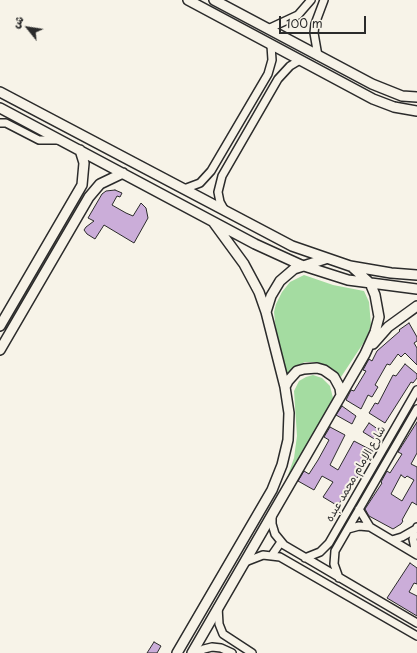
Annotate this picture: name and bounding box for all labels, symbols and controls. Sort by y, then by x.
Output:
north arrow [8,8,48,48]
scale bar [281,8,368,34]
text: ش [7,12,28,31]
text: 100 m [286,14,323,32]
street label: شارع الإمام محمد عبده [323,424,389,524]

